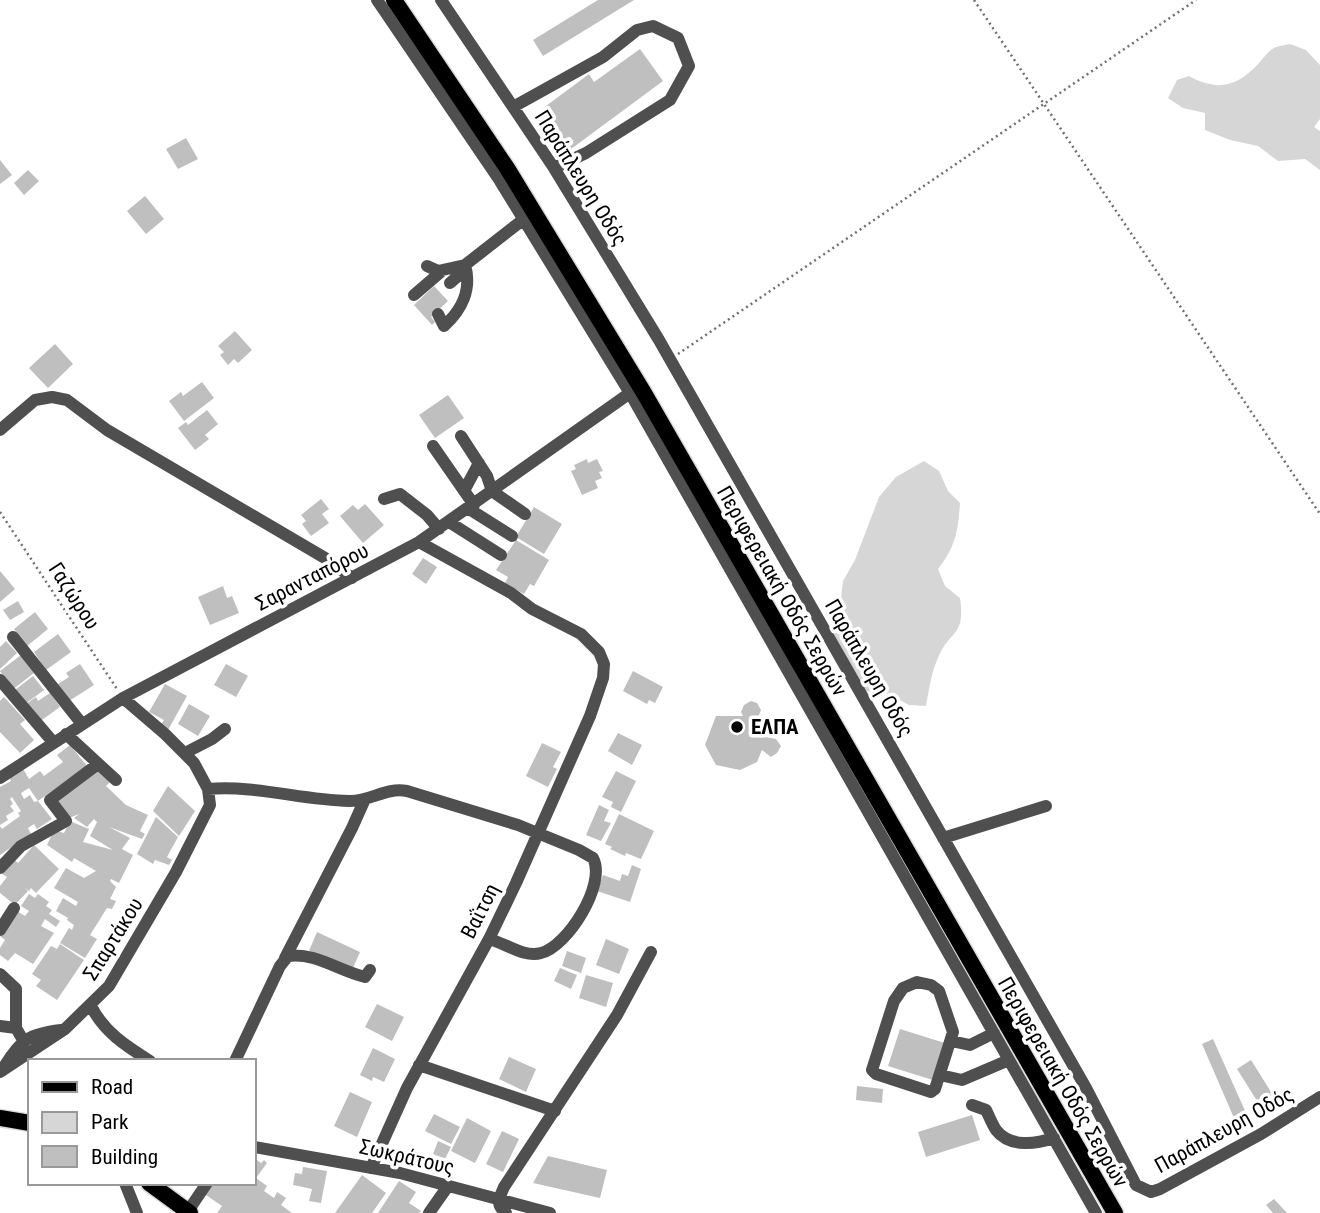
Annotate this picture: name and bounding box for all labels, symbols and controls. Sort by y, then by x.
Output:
street label: Παράπλευρη Οδός [530,106,632,250]
street label: Περιφερειακή Οδός Σερρών [712,482,852,700]
street label: Σαρανταπόρου [252,538,372,616]
street label: Γαζώρου [44,558,104,634]
street label: Παράπλευρη Οδός [820,595,918,741]
place label: ΕΛΠΑ [751,715,799,739]
marker: ΕΛΠΑ [729,719,745,735]
street label: Βαΐτση [456,879,504,943]
street label: Σπαρτάκου [78,893,148,985]
street label: Περιφερειακή Οδός Σερρών [993,973,1133,1191]
legend [28,1059,256,1185]
text: Road [91,1075,133,1099]
street label: Παράπλευρη Οδός [1151,1082,1297,1178]
text: Park [91,1110,129,1134]
street label: Σωκράτους [357,1134,457,1180]
text: Building [91,1145,158,1169]

